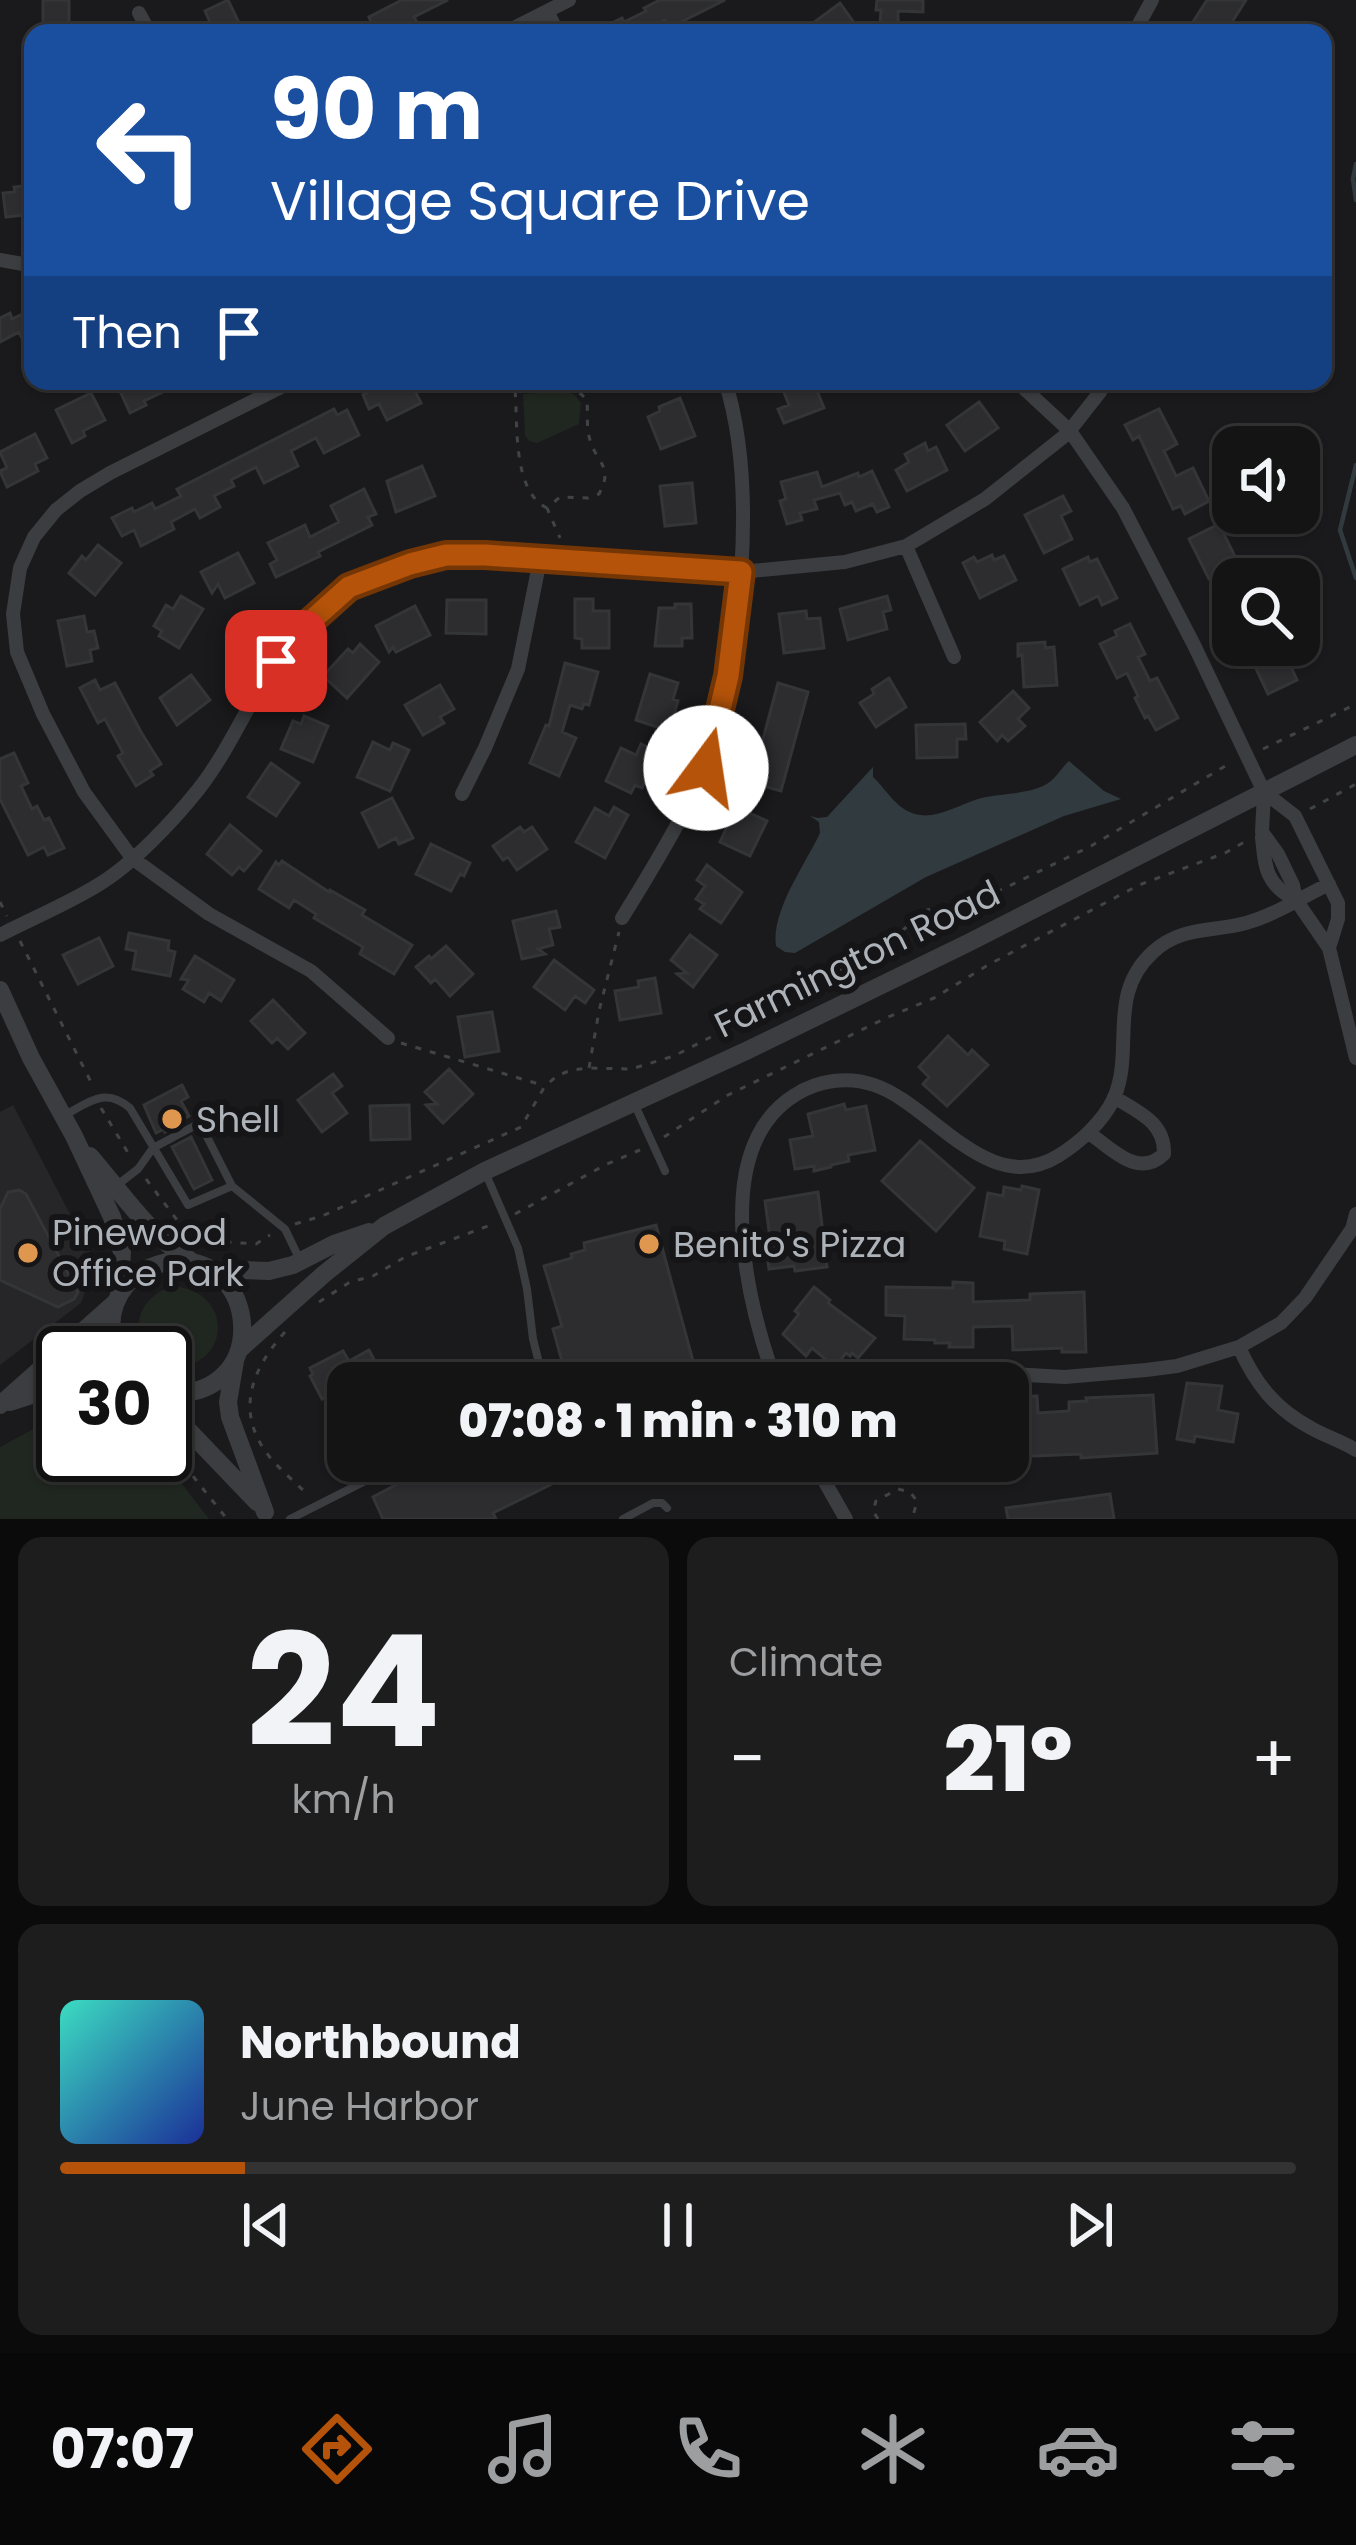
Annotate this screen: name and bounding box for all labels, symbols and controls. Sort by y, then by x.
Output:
text: 90 m [270,51,483,168]
icon: left [72,72,228,228]
text: Village Square Drive [270,163,810,239]
icon: arrive [206,300,272,366]
text: Then [72,301,182,364]
map controls [1212,426,1320,666]
button: sound [1212,426,1320,534]
button: search [1212,558,1320,666]
pin [225,610,327,712]
icon: arrive [243,628,309,694]
position arrow [643,705,769,831]
street label: Farmington Road [706,868,1008,1050]
place label: Shell [196,1094,280,1145]
marker: Shell [159,1106,185,1132]
place label: Pinewood Office Park [52,1207,244,1299]
place label: Benito's Pizza [673,1219,906,1270]
marker: Benito's Pizza [636,1231,662,1257]
marker: Pinewood Office Park [15,1240,41,1266]
speed limit sign: 30 [36,1326,192,1482]
text: 07:08 · 1 min · 310 m [459,1390,897,1453]
text: 24 [246,1582,441,1801]
text: Climate [729,1635,883,1690]
text: 21° [944,1696,1073,1823]
text: − [729,1713,765,1805]
text: + [1251,1713,1296,1805]
text: km/h [292,1772,395,1827]
text: Northbound [240,2011,521,2074]
text: June Harbor [240,2079,479,2134]
icon: previous [233,2192,299,2258]
icon: pause [645,2192,711,2258]
icon: next [1057,2192,1123,2258]
icon: directions [295,2407,379,2491]
icon: music [481,2407,565,2491]
icon: phone [666,2407,750,2491]
icon: climate [851,2407,935,2491]
icon: car [1036,2407,1120,2491]
icon: filters [1221,2407,1305,2491]
text: 07:07 [51,2411,194,2487]

